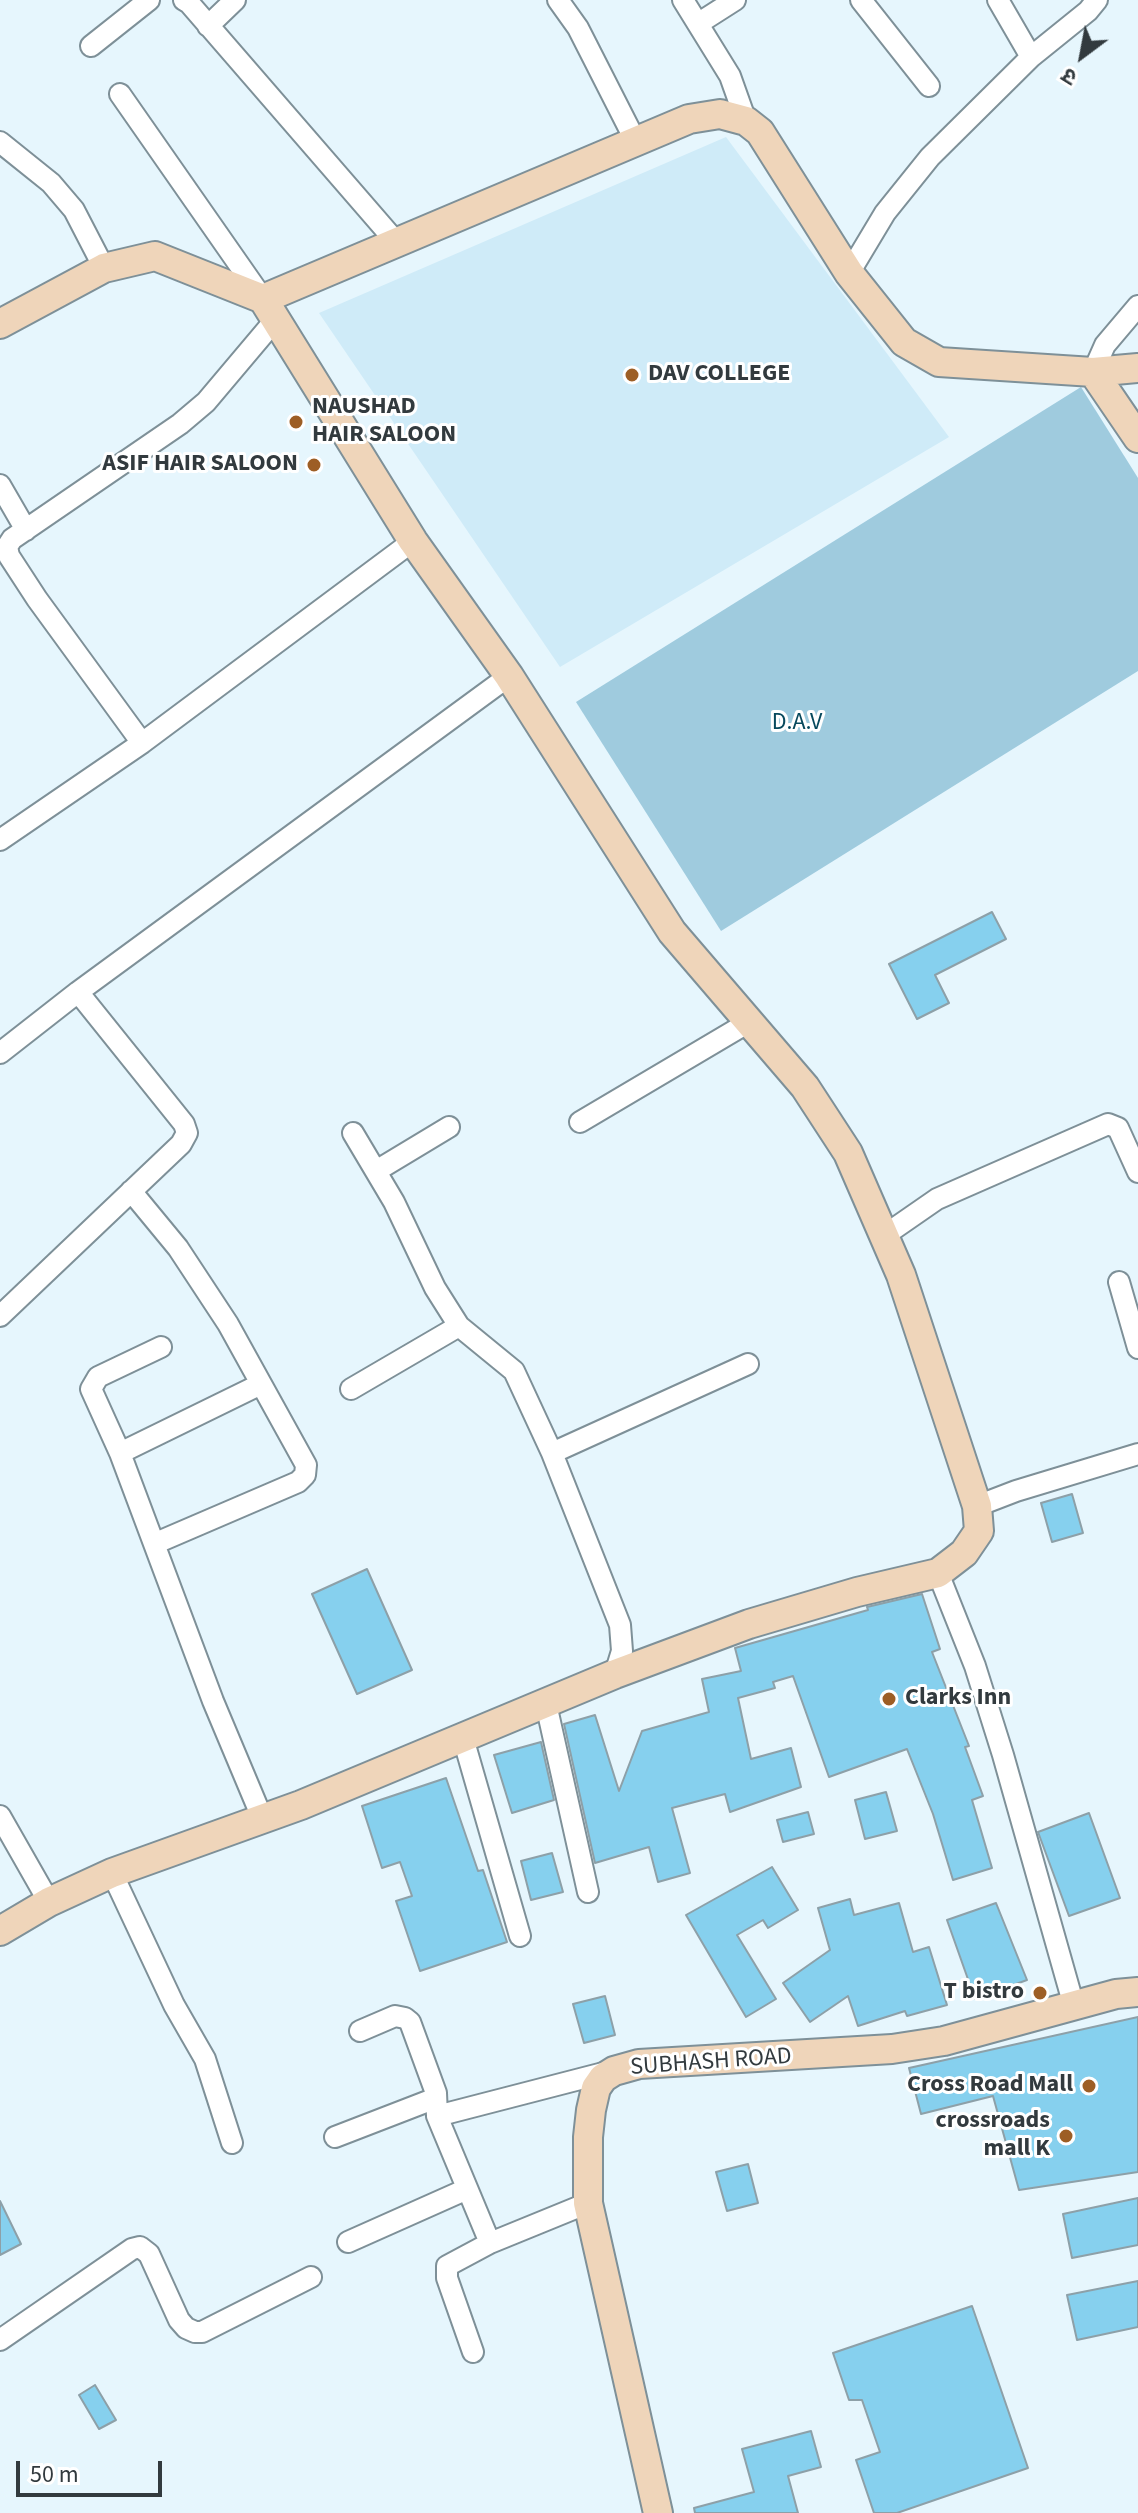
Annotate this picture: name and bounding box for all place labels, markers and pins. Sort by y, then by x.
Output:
place label: DAV COLLEGE [648,361,790,389]
marker: DAV COLLEGE [623,366,641,384]
place label: NAUSHAD HAIR SALOON [312,394,456,450]
marker: NAUSHAD HAIR SALOON [287,413,305,431]
place label: ASIF HAIR SALOON [102,451,298,479]
marker: ASIF HAIR SALOON [305,456,323,474]
place label: Clarks Inn [905,1685,1011,1713]
marker: Clarks Inn [880,1690,898,1708]
place label: T bistro [944,1979,1024,2007]
marker: T bistro [1031,1984,1049,2002]
place label: Cross Road Mall [907,2072,1073,2100]
marker: Cross Road Mall [1080,2077,1098,2095]
place label: crossroads mall K [936,2108,1050,2164]
marker: crossroads mall K [1057,2127,1075,2145]

